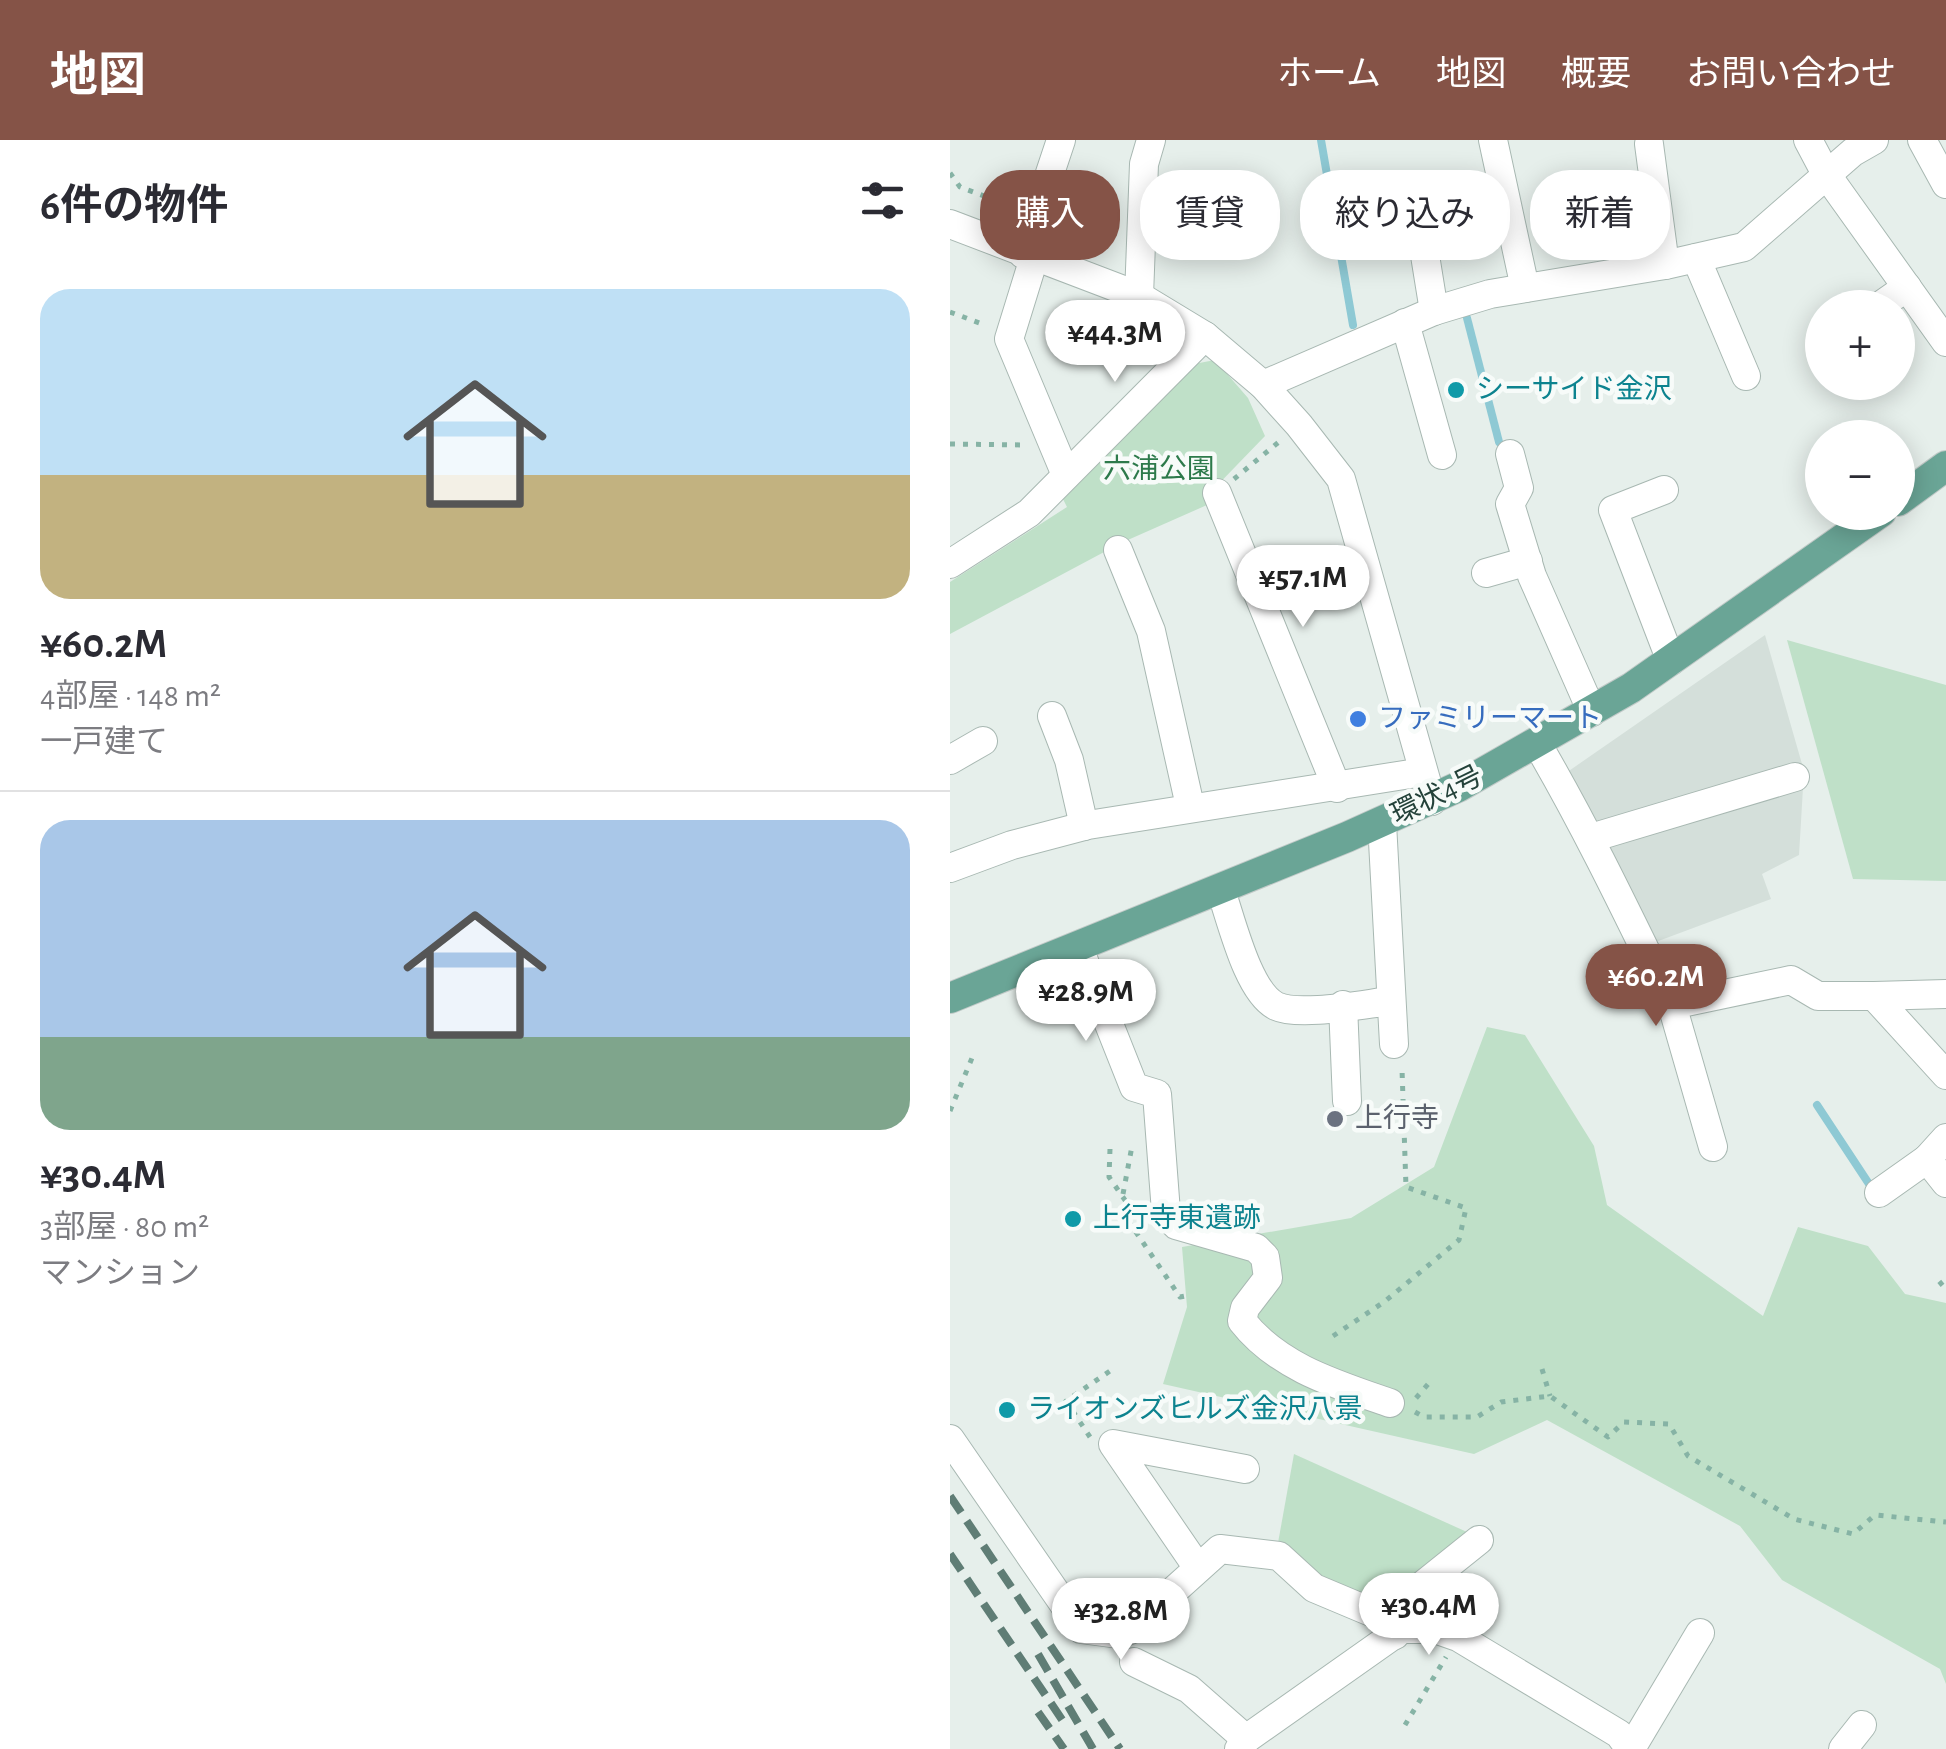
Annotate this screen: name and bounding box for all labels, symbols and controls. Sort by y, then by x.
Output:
text: 地図 [50,53,146,101]
text: ホーム [1277,57,1381,92]
text: 地図 [1436,57,1506,92]
text: 概要 [1561,57,1631,92]
text: お問い合わせ [1686,57,1896,92]
chip: 購入 [980,170,1120,260]
chip: 賃貸 [1140,170,1280,260]
chip: 絞り込み [1300,170,1510,260]
chip: 新着 [1530,170,1670,260]
icon: filters [855,173,910,228]
text: 6件の物件 [40,185,228,227]
map controls [1805,290,1915,530]
button: + [1805,290,1915,400]
pin: ¥44.3M [1034,300,1196,385]
text: ¥44.3M [1067,316,1163,348]
icon: home [385,354,565,534]
place label: シーサイド金沢 [1476,374,1671,404]
marker: シーサイド金沢 [1445,379,1467,401]
button: − [1805,420,1915,530]
park label: 六浦公園 [1103,454,1215,484]
pin: ¥57.1M [1222,545,1384,630]
text: ¥57.1M [1259,561,1347,593]
text: ¥60.2M [40,623,167,665]
text: 4部屋 · 148 m² [40,680,221,712]
place label: ファミリーマート [1378,705,1602,733]
marker: ファミリーマート [1347,708,1369,730]
text: 一戸建て [40,726,168,758]
street label: 環状4号 [1386,760,1487,830]
icon: home [385,885,565,1065]
pin: ¥60.2M [1575,944,1737,1029]
pin: ¥28.9M [1005,959,1167,1044]
text: ¥60.2M [1608,960,1704,992]
text: ¥28.9M [1038,975,1134,1007]
place label: 上行寺 [1355,1103,1439,1133]
marker: 上行寺 [1324,1108,1346,1130]
text: ¥30.4M [40,1154,166,1196]
place label: 上行寺東遺跡 [1093,1203,1261,1233]
marker: 上行寺東遺跡 [1062,1208,1084,1230]
text: 3部屋 · 80 m² [40,1211,209,1243]
text: マンション [40,1257,200,1289]
place label: ライオンズヒルズ金沢八景 [1027,1394,1362,1424]
marker: ライオンズヒルズ金沢八景 [996,1399,1018,1421]
pin: ¥30.4M [1348,1573,1510,1658]
pin: ¥32.8M [1040,1578,1202,1663]
text: ¥30.4M [1381,1589,1477,1621]
text: ¥32.8M [1074,1594,1168,1626]

